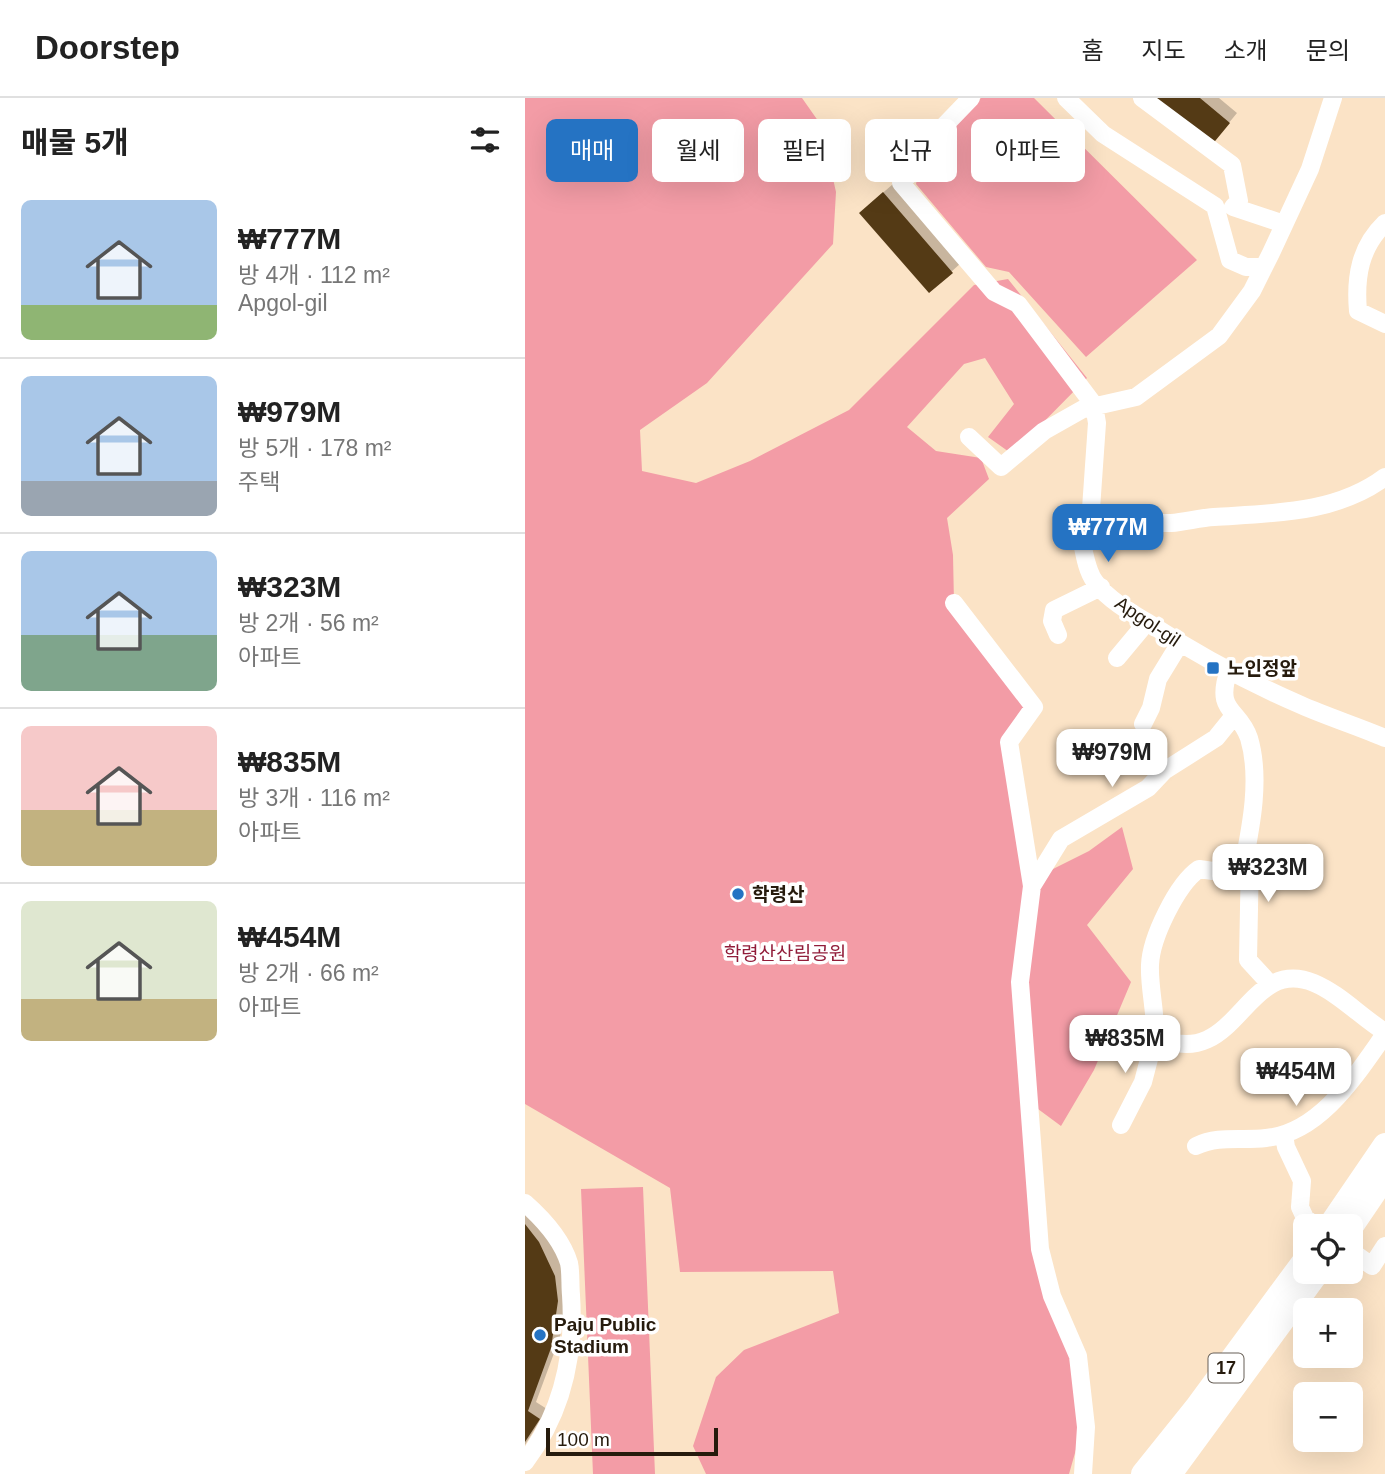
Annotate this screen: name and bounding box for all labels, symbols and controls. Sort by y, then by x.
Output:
text: Doorstep [35,29,180,66]
text: 홈 [1081,37,1103,64]
text: 지도 [1141,37,1186,64]
text: 소개 [1224,37,1268,64]
text: 문의 [1306,37,1350,64]
chip: 매매 [546,119,638,182]
chip: 월세 [652,119,744,182]
chip: 필터 [758,119,851,182]
chip: 신규 [865,119,957,182]
chip: 아파트 [971,119,1085,182]
icon: filters [466,121,504,159]
text: 매물 5개 [21,126,129,159]
text: ₩777M [238,222,341,255]
icon: home [77,228,161,312]
text: 방 4개 · 112 m² [238,262,390,288]
text: Apgol-gil [238,290,328,316]
text: ₩979M [238,395,341,428]
icon: home [77,404,161,488]
text: 방 5개 · 178 m² [238,435,392,461]
text: 주택 [238,469,280,495]
pin: ₩777M [1059,504,1157,564]
text: ₩777M [1068,514,1148,540]
text: ₩323M [238,570,341,603]
icon: home [77,579,161,663]
street label: Apgol-gil [1111,592,1184,651]
text: 방 2개 · 56 m² [238,610,379,636]
text: 아파트 [238,644,301,670]
place label: 노인정앞 [1227,658,1297,679]
marker: 노인정앞 [1205,660,1221,676]
pin: ₩979M [1063,730,1161,789]
text: ₩979M [1072,739,1152,765]
text: ₩835M [238,745,341,778]
icon: home [77,754,161,838]
text: 방 3개 · 116 m² [238,785,390,811]
text: 아파트 [238,819,301,845]
pin: ₩323M [1219,844,1317,904]
text: ₩323M [1228,854,1308,880]
place label: 학령산 [752,884,805,905]
marker: 학령산 [730,886,746,902]
text: ₩454M [238,920,341,953]
icon: home [77,929,161,1013]
park label: 학령산산림공원 [724,943,846,964]
text: 방 2개 · 66 m² [238,960,379,986]
text: 아파트 [238,994,301,1020]
pin: ₩835M [1076,1016,1174,1075]
text: ₩835M [1085,1025,1165,1051]
pin: ₩454M [1247,1048,1345,1108]
text: ₩454M [1256,1058,1336,1084]
map controls [1293,1214,1363,1452]
button: locate [1293,1214,1363,1284]
button: + [1293,1298,1363,1368]
place label: Paju Public Stadium [554,1314,657,1357]
marker: Paju Public Stadium [532,1327,548,1343]
road number: 17 [1209,1353,1243,1382]
button: − [1293,1382,1363,1452]
scale bar [546,1425,717,1457]
text: 100 m [557,1429,610,1450]

